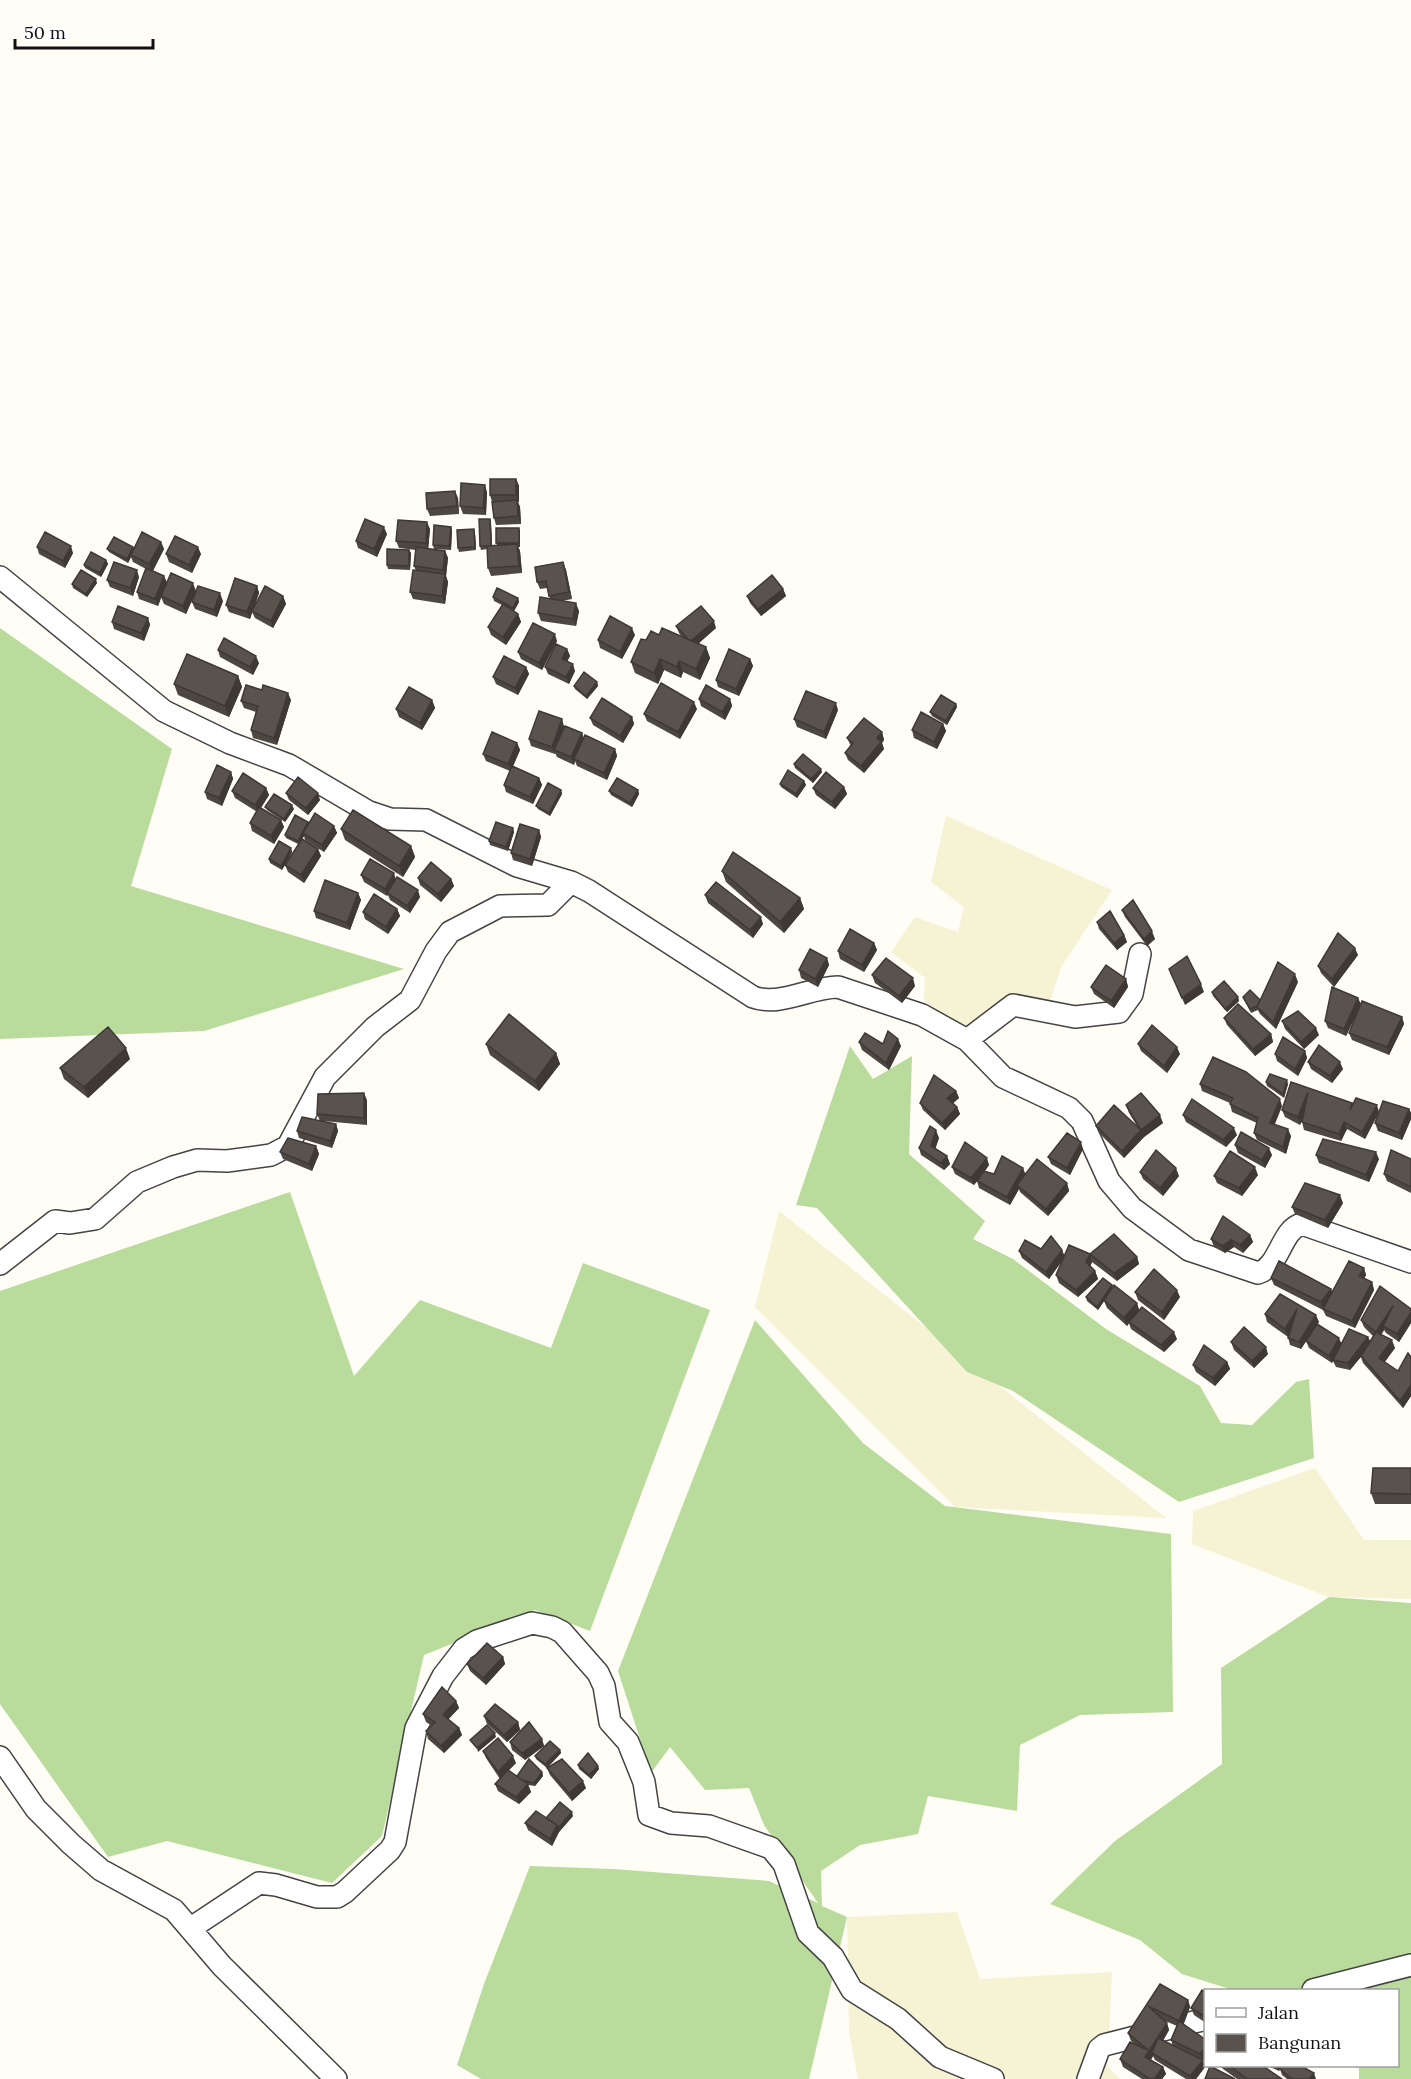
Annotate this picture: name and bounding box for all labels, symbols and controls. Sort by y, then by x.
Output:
scale bar [15,12,153,50]
text: 50 m [24,21,66,44]
legend [1204,1989,1399,2067]
text: Jalan [1257,2001,1299,2024]
text: Bangunan [1258,2031,1341,2054]

